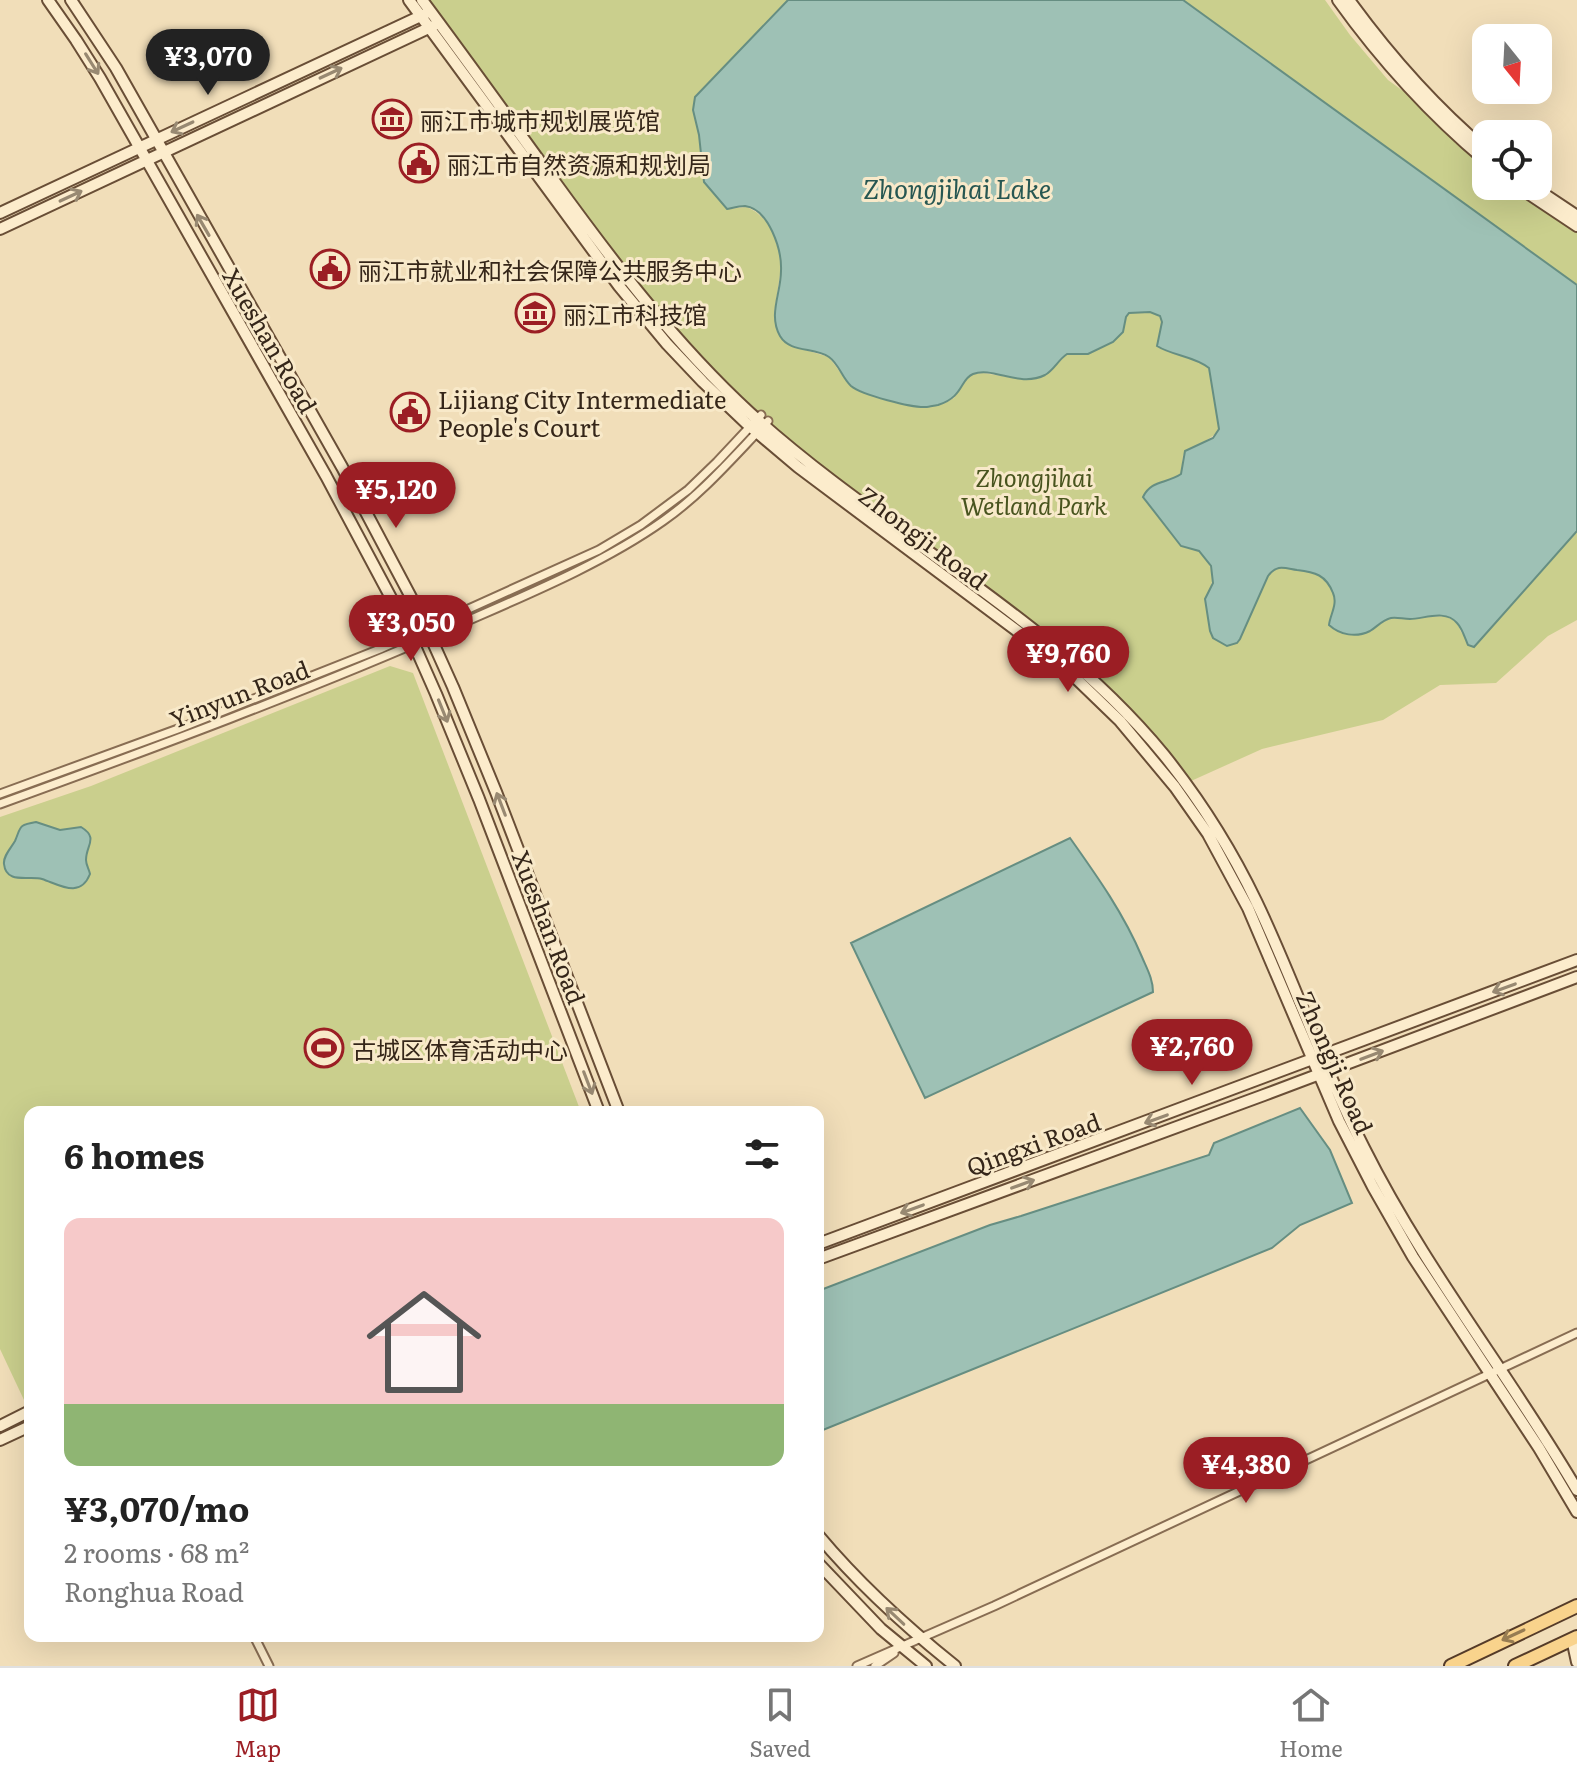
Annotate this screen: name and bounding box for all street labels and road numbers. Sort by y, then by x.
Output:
street label: Xueshan Road [215,261,327,419]
street label: Zhongji Road [852,477,996,597]
street label: Yinyun Road [164,650,314,736]
street label: Xueshan Road [505,845,595,1009]
street label: Zhongji Road [1289,985,1383,1139]
street label: Qingxi Road [961,1102,1105,1183]

